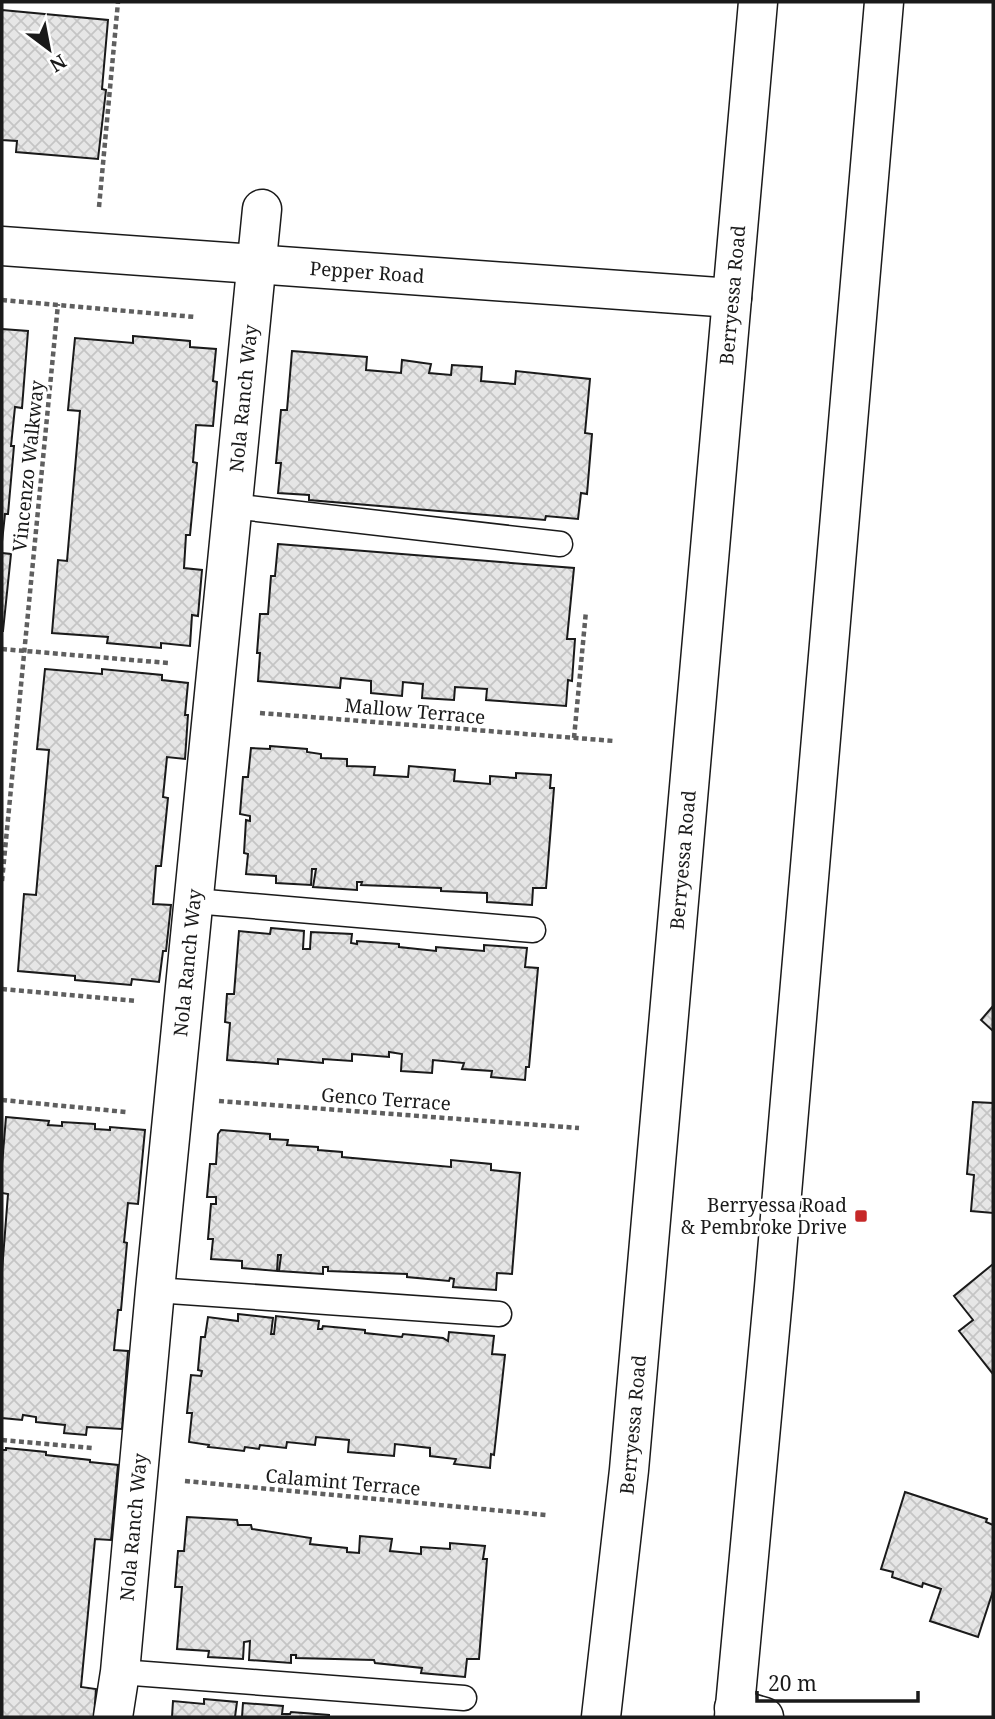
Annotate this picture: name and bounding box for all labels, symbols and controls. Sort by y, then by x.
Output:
north arrow [14,14,84,84]
text: N [45,48,71,78]
street label: Berryessa Road [713,224,751,366]
street label: Pepper Road [309,255,426,289]
street label: Nola Ranch Way [223,323,264,474]
street label: Vincenzo Walkway [6,379,50,553]
street label: Mallow Terrace [344,692,486,730]
street label: Berryessa Road [664,789,702,931]
street label: Nola Ranch Way [167,887,208,1038]
street label: Genco Terrace [320,1082,452,1116]
place label: Berryessa Road & Pembroke Drive [681,1192,847,1240]
marker: Berryessa Road & Pembroke Drive [853,1208,869,1224]
street label: Berryessa Road [613,1354,652,1496]
street label: Nola Ranch Way [114,1452,153,1602]
street label: Calamint Terrace [264,1462,422,1502]
scale bar [757,1660,918,1704]
text: 20 m [768,1669,817,1697]

